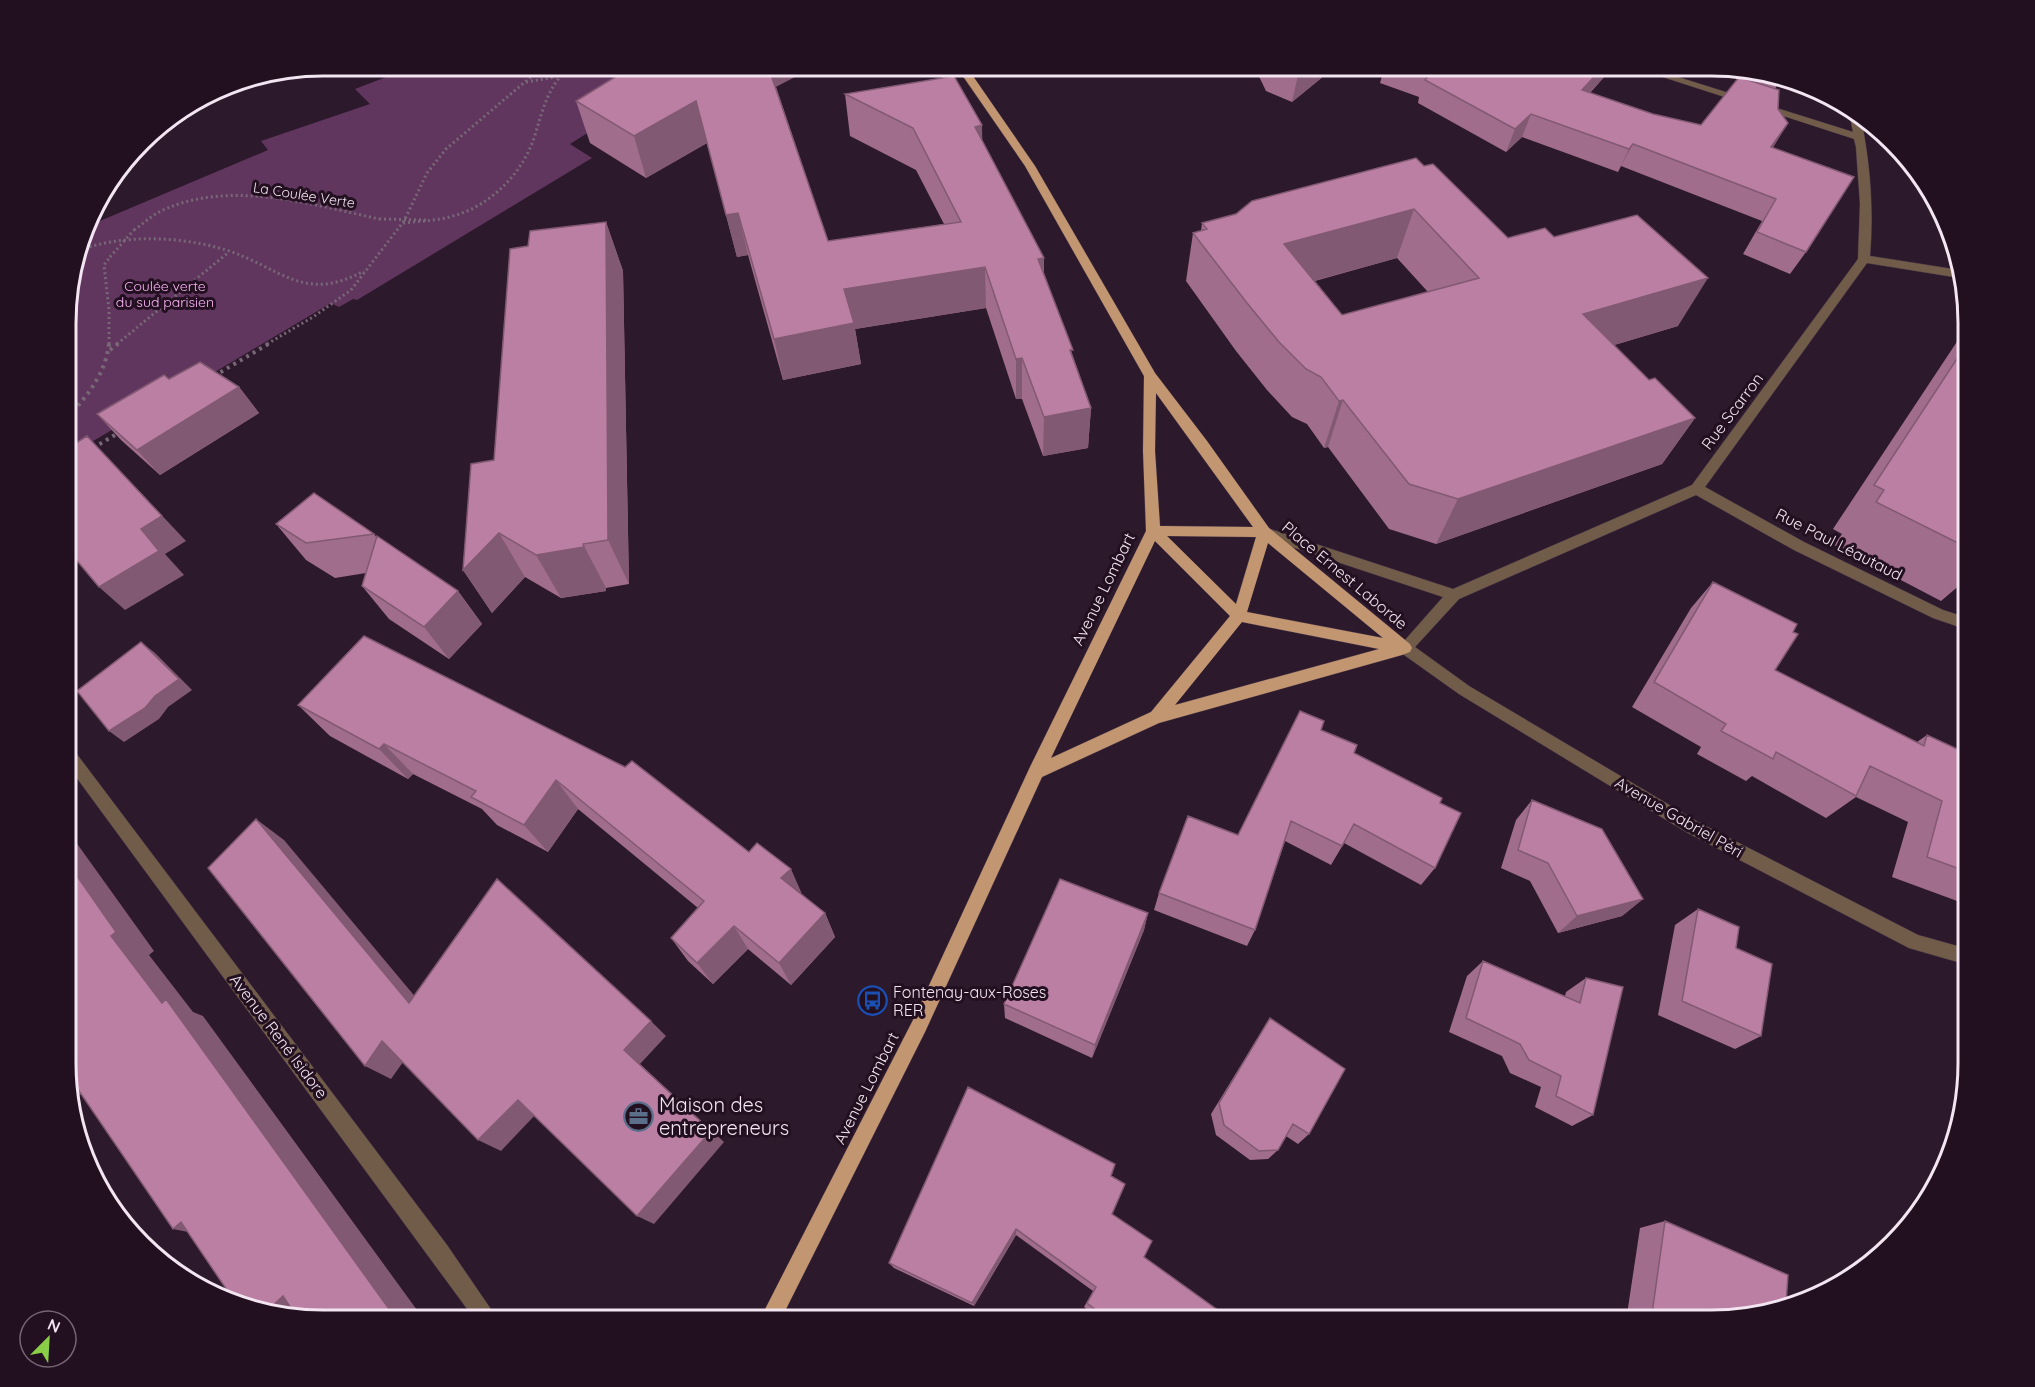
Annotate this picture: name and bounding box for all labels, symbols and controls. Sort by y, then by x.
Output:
street label: La Coulée Verte [252,178,356,212]
park label: Coulée verte du sud parisien [116,277,214,311]
street label: Rue Scarron [1697,369,1767,453]
street label: Rue Paul Léautaud [1772,503,1906,585]
street label: Place Ernest Laborde [1278,517,1412,633]
street label: Avenue Lombart [1067,529,1139,649]
street label: Avenue Gabriel Péri [1611,772,1747,862]
street label: Avenue René Isidore [226,970,332,1102]
place label: Fontenay-aux-Roses RER [893,982,1046,1020]
bus stop icon: Fontenay-aux-Roses RER [856,985,888,1017]
street label: Avenue Lombart [829,1029,903,1147]
place label: Maison des entrepreneurs [659,1092,789,1140]
office icon: Maison des entrepreneurs [622,1100,654,1132]
north arrow [18,1309,78,1369]
text: N [45,1314,64,1337]

